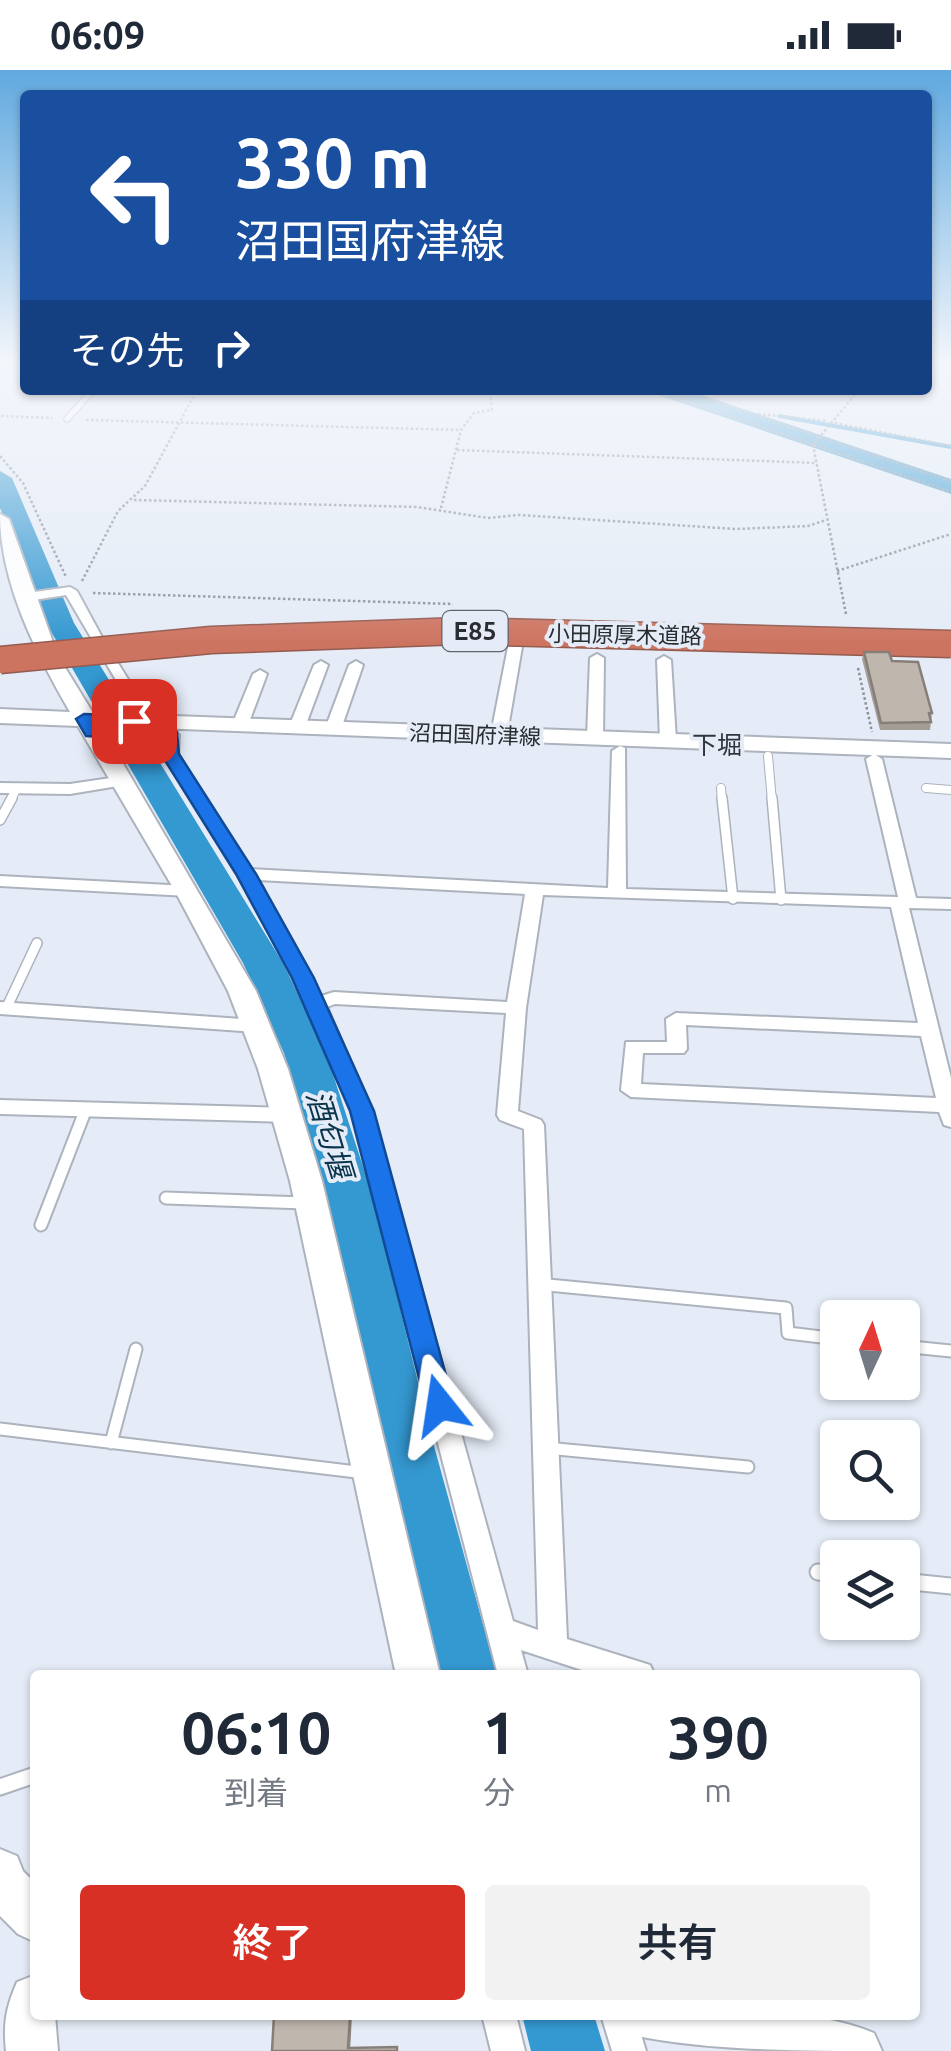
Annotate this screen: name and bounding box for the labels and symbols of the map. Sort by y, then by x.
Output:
road number: E85 [442,611,508,651]
street label: 小田原厚木道路 [548,620,702,648]
pin [92,679,177,764]
street label: 沼田国府津線 [409,719,541,749]
district label: 下堀 [692,731,742,759]
water label: 酒匂堰 [301,1086,361,1187]
north arrow [820,1300,920,1400]
position arrow [388,1353,492,1457]

